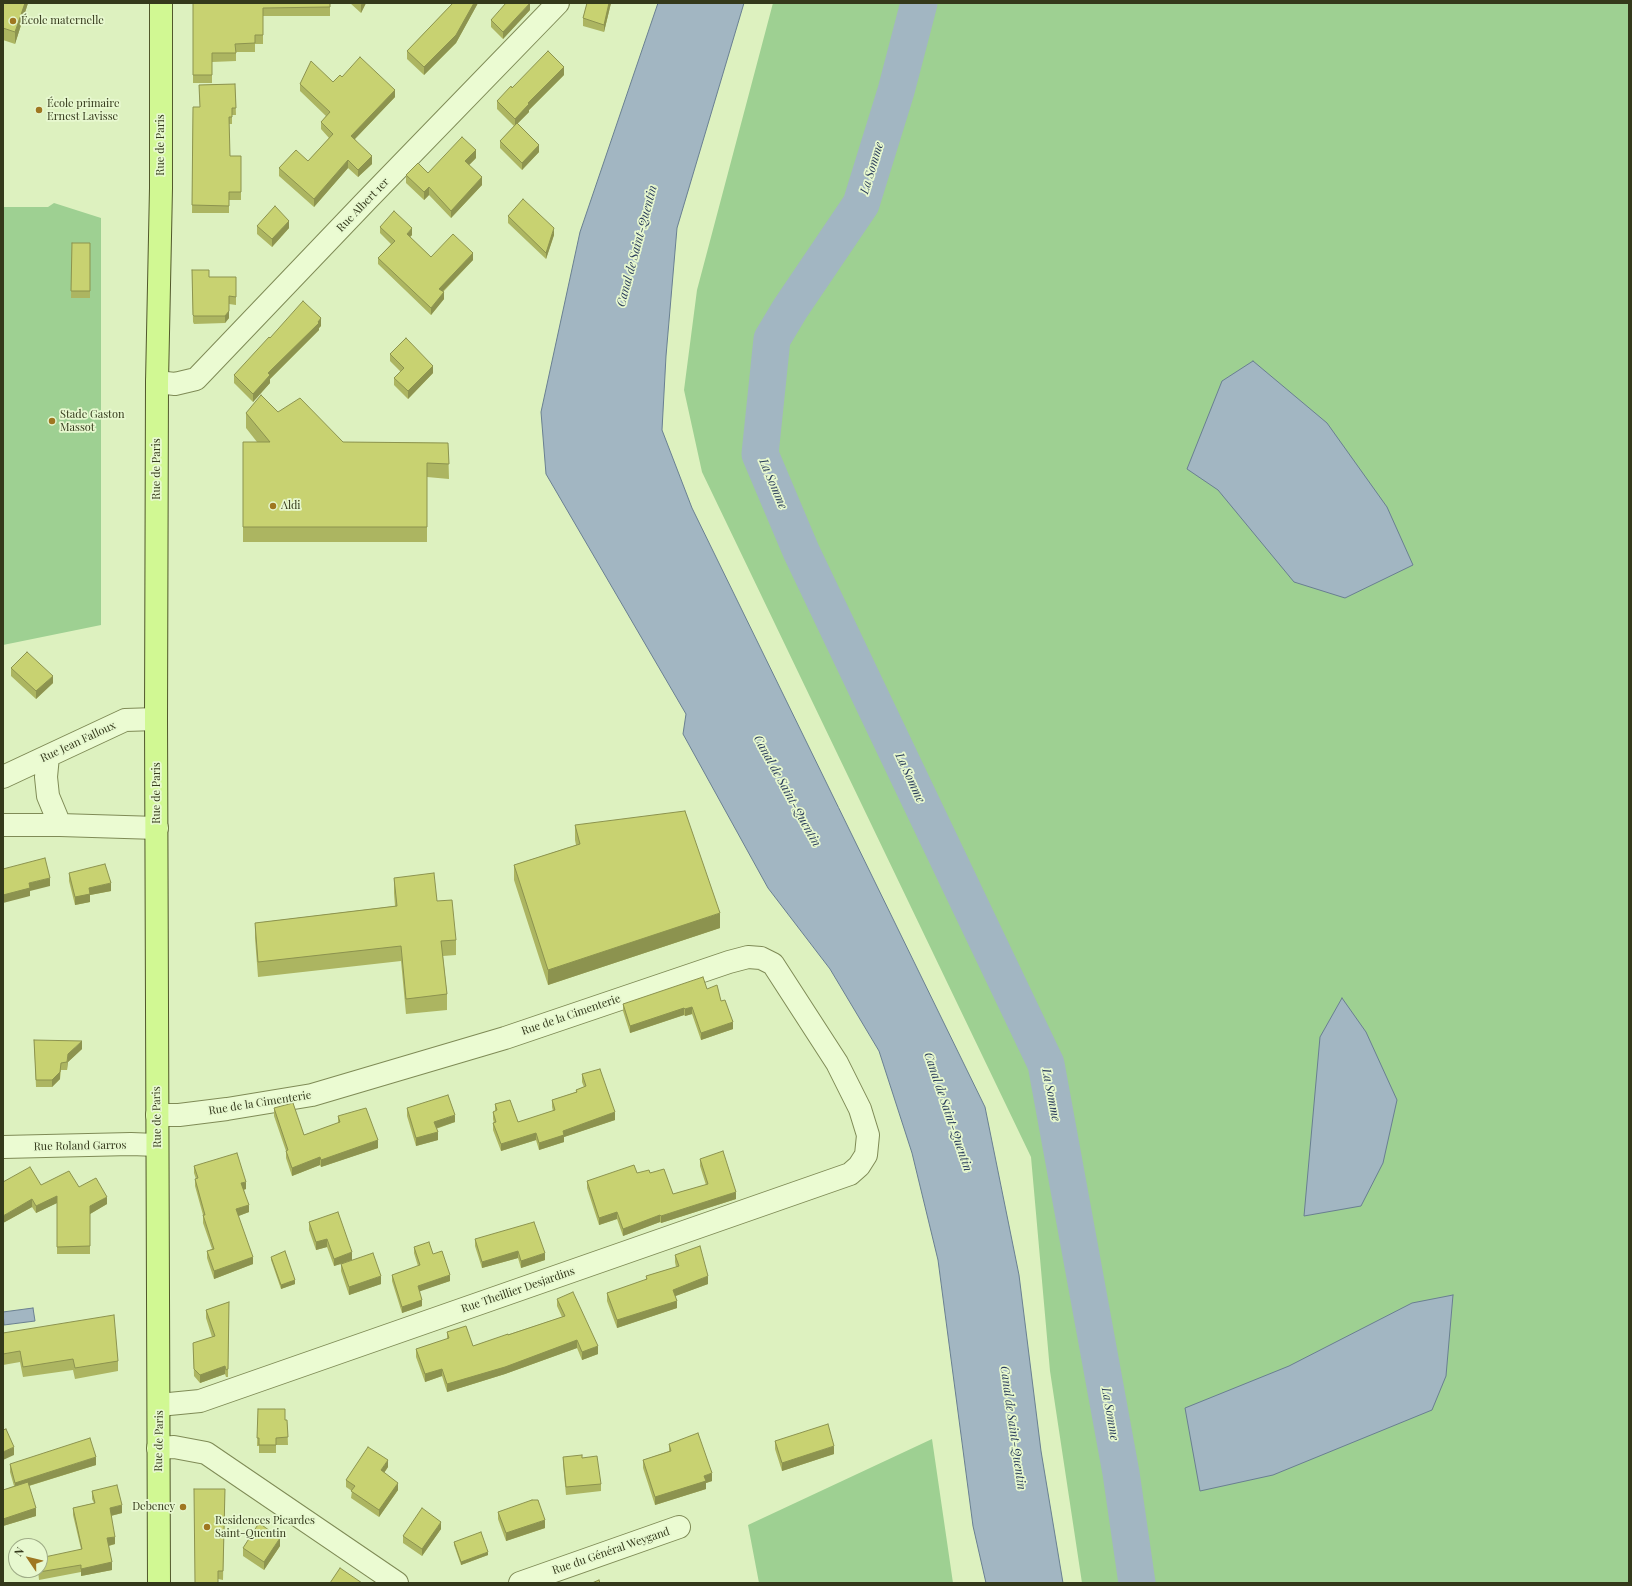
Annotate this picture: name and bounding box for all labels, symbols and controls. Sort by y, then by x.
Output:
place label: École maternelle [21,14,104,28]
marker: École maternelle [8,16,18,26]
place label: École primaire Ernest Lavisse [47,97,120,123]
marker: École primaire Ernest Lavisse [34,105,44,115]
street label: Rue de Paris [154,114,168,176]
water label: La Somme [857,140,887,196]
street label: Rue Albert 1er [334,175,392,235]
water label: Canal de Saint-Quentin [614,184,660,308]
place label: Stade Gaston Massot [60,408,125,434]
marker: Stade Gaston Massot [47,416,57,426]
street label: Rue de Paris [150,438,164,500]
water label: La Somme [756,457,790,511]
place label: Aldi [281,499,301,513]
marker: Aldi [268,501,278,511]
street label: Rue Jean Falloux [38,719,118,765]
water label: Canal de Saint-Quentin [750,733,824,849]
water label: La Somme [892,751,928,805]
street label: Rue de Paris [150,762,164,824]
street label: Rue de la Cimenterie [520,992,622,1038]
water label: Canal de Saint-Quentin [921,1051,975,1173]
water label: La Somme [1039,1067,1063,1123]
street label: Rue de Paris [150,1086,164,1148]
street label: Rue de la Cimenterie [208,1088,312,1118]
street label: Rue Roland Garros [33,1139,127,1153]
street label: Rue Theillier Desjardins [460,1264,576,1316]
water label: Canal de Saint-Quentin [997,1365,1029,1491]
water label: La Somme [1098,1386,1122,1442]
street label: Rue de Paris [152,1410,166,1472]
place label: Debeney [132,1500,175,1514]
marker: Debeney [178,1502,188,1512]
place label: Residences Picardes Saint-Quentin [215,1514,315,1540]
marker: Residences Picardes Saint-Quentin [202,1522,212,1532]
street label: Rue du Général Weygand [551,1525,671,1577]
north arrow [8,1538,48,1578]
text: N [10,1544,27,1559]

